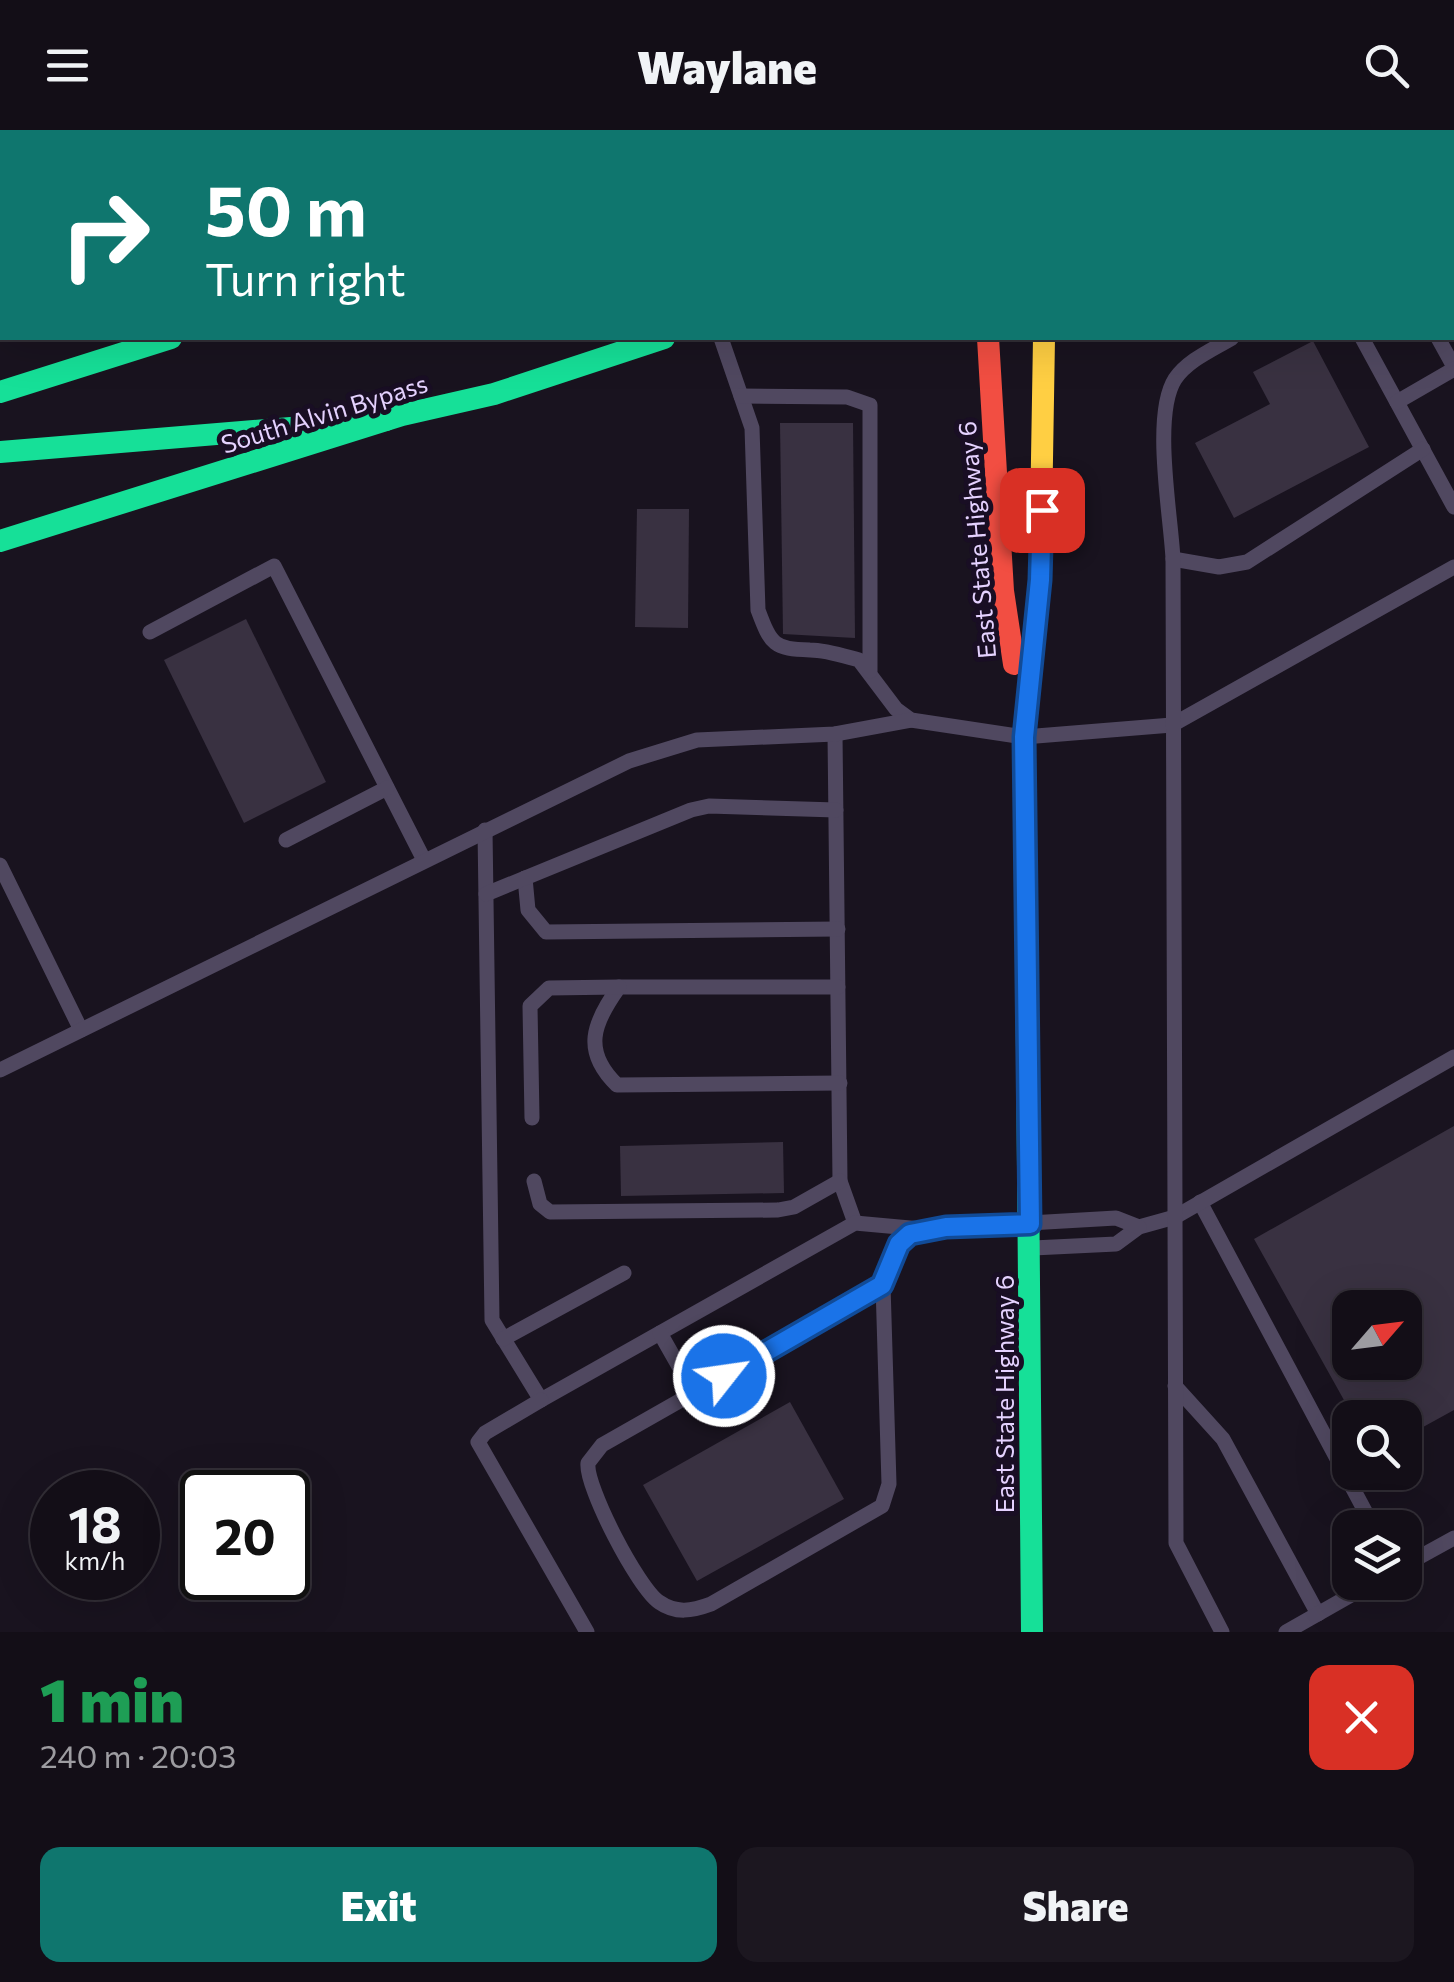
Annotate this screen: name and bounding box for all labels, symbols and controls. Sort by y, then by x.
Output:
icon: menu [40,38,95,93]
text: Waylane [637,38,817,93]
icon: search [1359,38,1414,93]
text: 50 m [205,165,367,250]
icon: right [40,170,170,300]
text: Turn right [205,250,406,305]
street label: South Alvin Bypass [217,367,431,459]
street label: East State Highway 6 [951,420,1001,660]
pin [1000,468,1085,553]
icon: arrive [1015,483,1070,538]
street label: East State Highway 6 [989,1275,1019,1513]
north arrow [1332,1290,1422,1380]
map controls [1332,1290,1422,1600]
position arrow [672,1324,776,1428]
button: search [1332,1400,1422,1490]
speed limit sign: 20 [180,1470,310,1600]
text: 18 [68,1492,122,1553]
button: layers [1332,1510,1422,1600]
text: km/h [65,1545,125,1575]
text: 1 min [40,1661,184,1734]
button: close [1309,1665,1414,1770]
text: 240 m · 20:03 [40,1735,236,1775]
button: Exit [40,1847,717,1962]
button: Share [737,1847,1414,1962]

